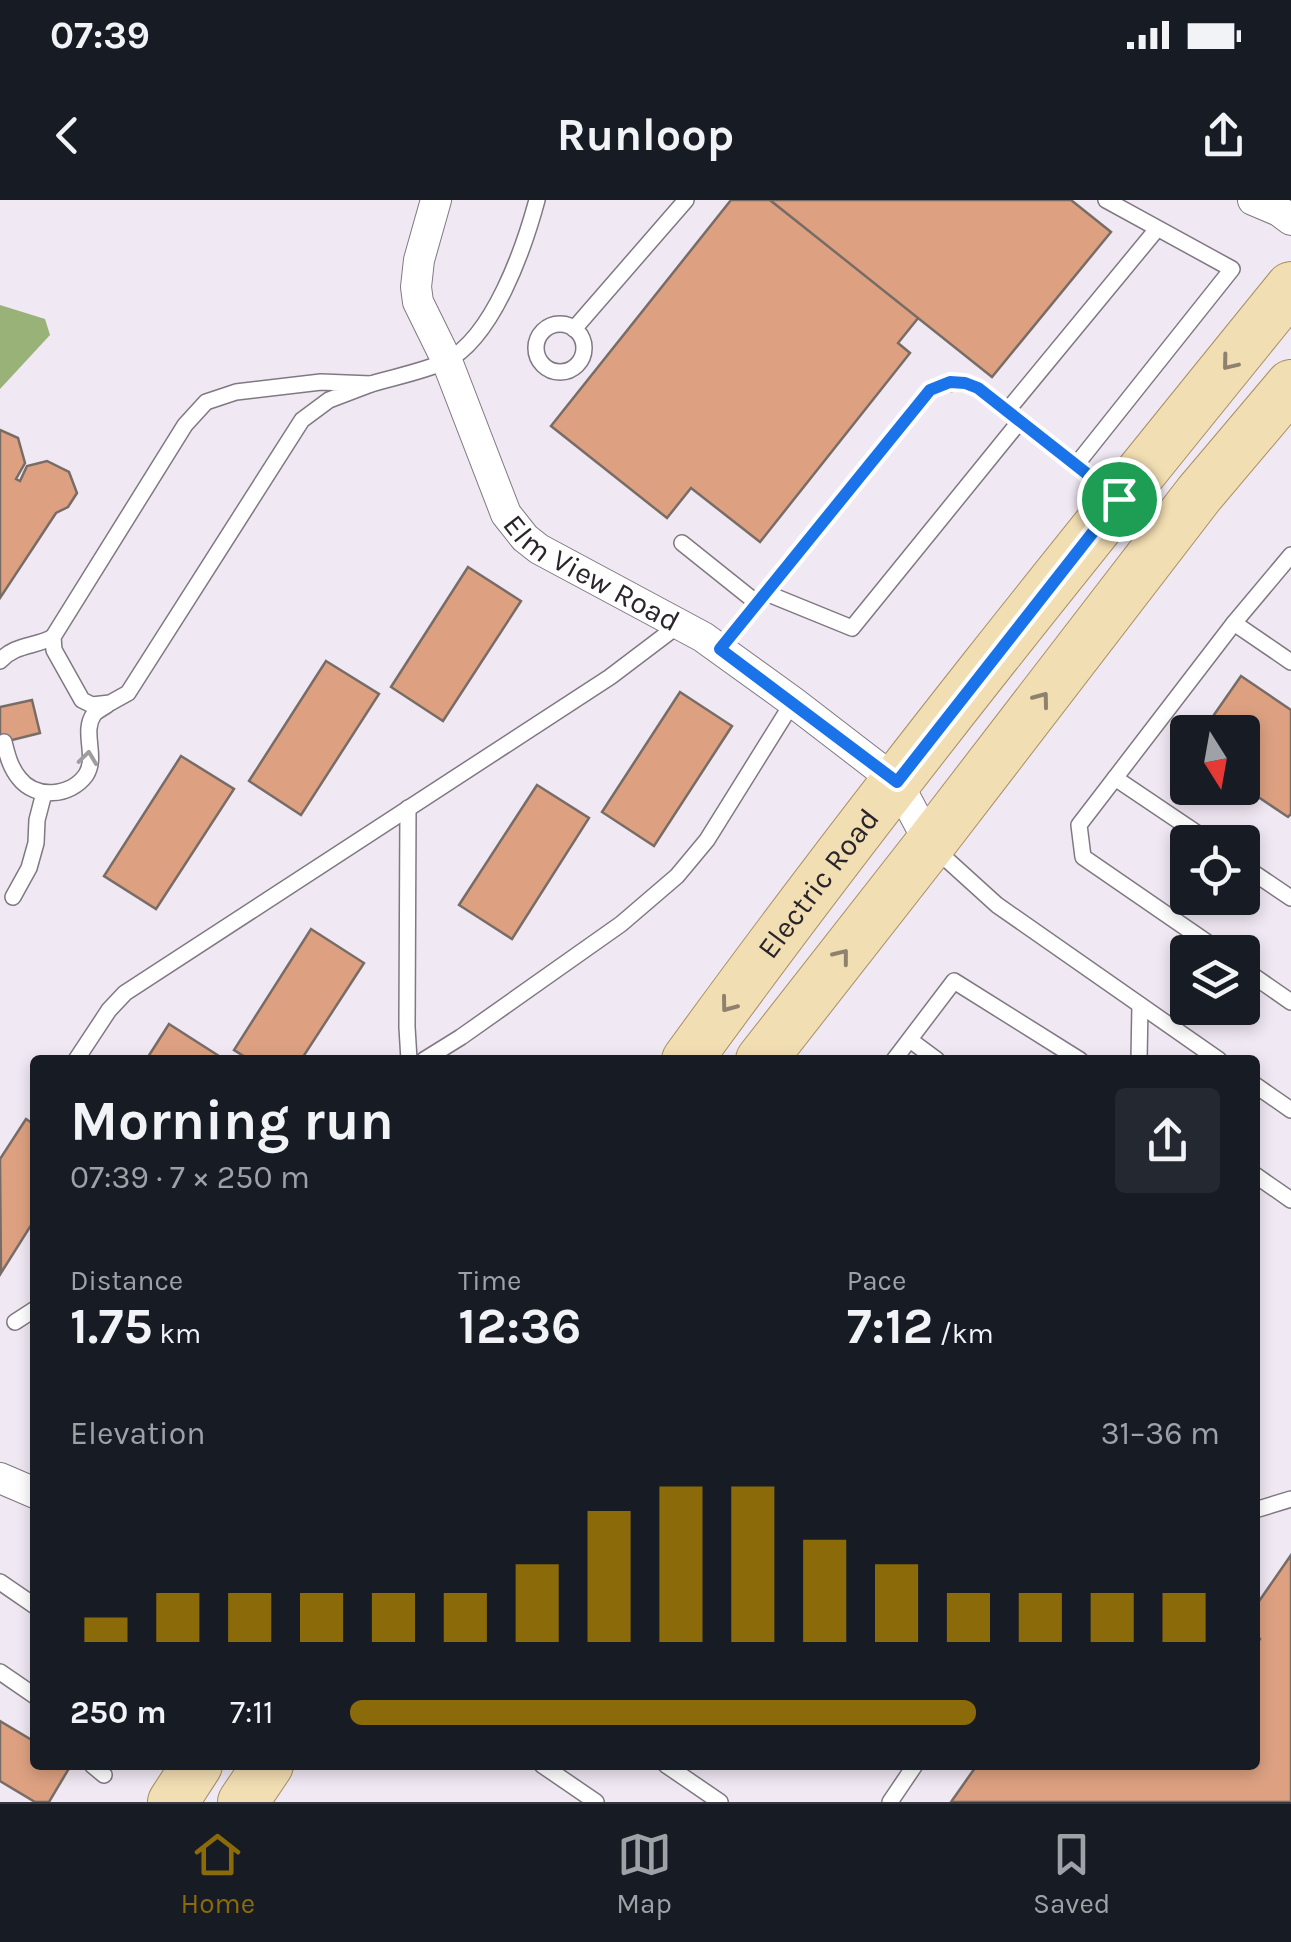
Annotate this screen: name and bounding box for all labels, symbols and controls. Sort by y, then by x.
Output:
text: 07:39 [50,13,150,58]
icon: back [40,108,95,163]
icon: share [1196,108,1251,163]
text: Runloop [557,109,734,161]
one-way arrow [1223,351,1241,369]
pin [1077,457,1162,542]
icon: arrive [1092,472,1147,527]
street label: Elm View Road [495,507,686,639]
one-way arrow [1030,692,1047,710]
north arrow [1170,715,1260,805]
map controls [1170,715,1260,1025]
one-way arrow [77,750,98,766]
street label: Electric Road [750,801,887,966]
button: locate [1170,825,1260,915]
button: layers [1170,935,1260,1025]
one-way arrow [831,949,848,967]
one-way arrow [722,994,739,1012]
button: share [1115,1088,1220,1193]
text: Morning run [70,1089,394,1153]
text: 07:39 · 7 × 250 m [70,1159,310,1196]
text: Distance [70,1264,183,1297]
text: Time [458,1264,521,1297]
text: Pace [847,1264,906,1297]
text: 1.75 [70,1297,153,1356]
text: 12:36 [458,1297,581,1356]
text: 7:12 [847,1297,933,1356]
text: km [153,1317,201,1350]
text: /km [933,1317,994,1350]
text: Elevation [70,1415,205,1452]
text: 31–36 m [1101,1415,1220,1452]
text: 250 m [70,1694,167,1731]
text: 7:11 [230,1694,274,1731]
tab: Home [181,1827,255,1920]
tab: Map [616,1827,672,1920]
tab: Saved [1033,1827,1110,1920]

